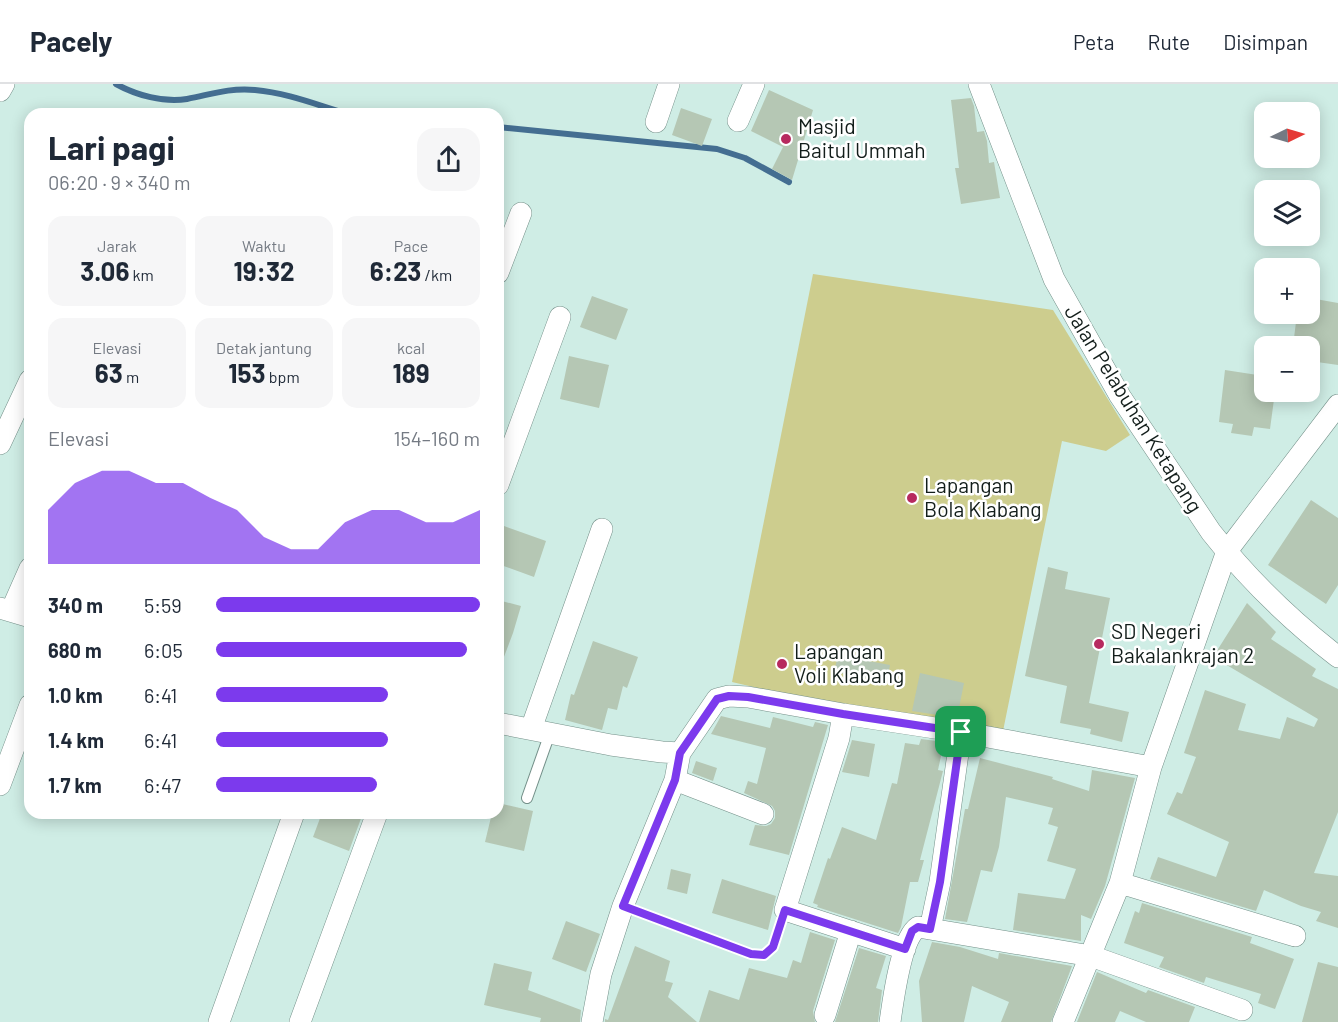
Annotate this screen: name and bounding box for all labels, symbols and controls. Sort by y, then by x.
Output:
text: Pacely [30,24,112,58]
text: Peta [1073,29,1115,54]
text: Rute [1148,29,1190,54]
text: Disimpan [1223,29,1308,54]
north arrow [1254,102,1320,168]
map controls [1254,102,1320,402]
place label: Masjid Baitul Ummah [798,113,925,162]
text: Lari pagi [48,127,175,167]
button: share [417,128,480,191]
marker: Masjid Baitul Ummah [779,132,793,146]
text: 06:20 · 9 × 340 m [48,170,191,194]
button: layers [1254,180,1320,246]
text: Jarak [97,236,137,255]
text: Waktu [242,236,286,255]
text: Pace [394,236,428,255]
text: 3.06 [80,255,129,286]
text: 19:32 [233,255,295,286]
text: 6:23 [370,255,421,286]
button: + [1254,258,1320,324]
text: km [129,265,154,284]
text: /km [421,265,452,284]
street label: Jalan Pelabuhan Ketapang [1060,300,1208,517]
button: − [1254,336,1320,402]
text: Elevasi [92,338,142,357]
text: Detak jantung [216,338,312,357]
text: kcal [397,338,425,357]
text: 63 [95,357,123,388]
text: 153 [228,357,266,388]
text: 189 [392,357,430,388]
text: m [123,367,139,386]
text: bpm [266,367,300,386]
text: Elevasi [48,426,109,450]
text: 154–160 m [394,426,480,450]
place label: Lapangan Bola Klabang [924,472,1042,521]
marker: Lapangan Bola Klabang [905,491,919,505]
text: 340 m [48,593,103,617]
text: 5:59 [144,593,182,617]
place label: SD Negeri Bakalankrajan 2 [1111,618,1254,667]
marker: SD Negeri Bakalankrajan 2 [1092,637,1106,651]
text: 680 m [48,638,102,662]
text: 6:05 [144,638,183,662]
place label: Lapangan Voli Klabang [794,638,904,687]
marker: Lapangan Voli Klabang [775,657,789,671]
text: 1.0 km [48,683,103,707]
text: 6:41 [144,683,177,707]
pin [935,706,986,757]
icon: arrive [944,715,977,748]
text: 1.4 km [48,728,104,752]
text: 6:41 [144,728,177,752]
text: 1.7 km [48,773,102,797]
text: 6:47 [144,773,181,797]

